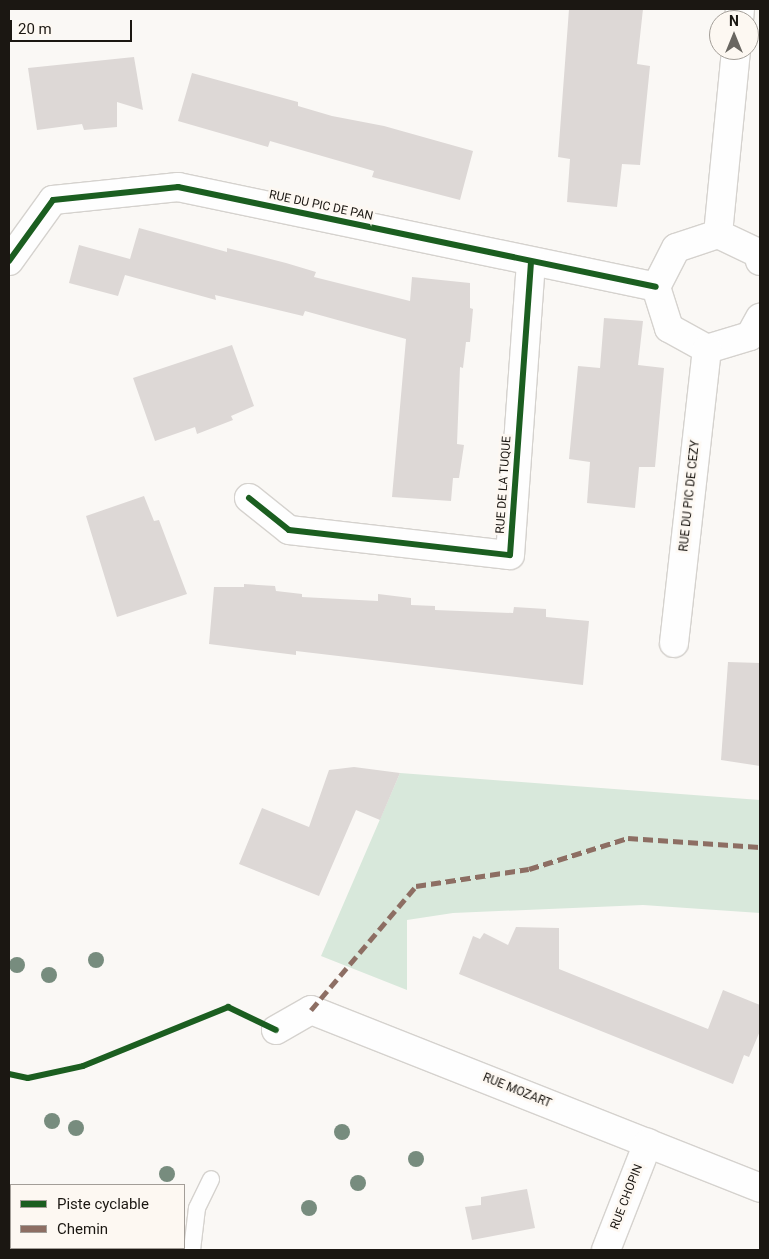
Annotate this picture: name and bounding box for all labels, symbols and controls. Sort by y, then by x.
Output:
scale bar [12,10,135,42]
north arrow [709,10,759,60]
text: N [729,13,739,29]
text: 20 m [18,20,52,38]
street label: RUE DU PIC DE PAN [268,188,374,224]
street label: RUE DE LA TUQUE [493,436,515,534]
street label: RUE DU PIC DE CEZY [677,440,703,552]
street label: RUE MOZART [481,1071,553,1111]
street label: RUE CHOPIN [608,1162,646,1232]
legend [10,1184,185,1249]
text: Piste cyclable [57,1195,149,1213]
text: Chemin [57,1220,108,1238]

